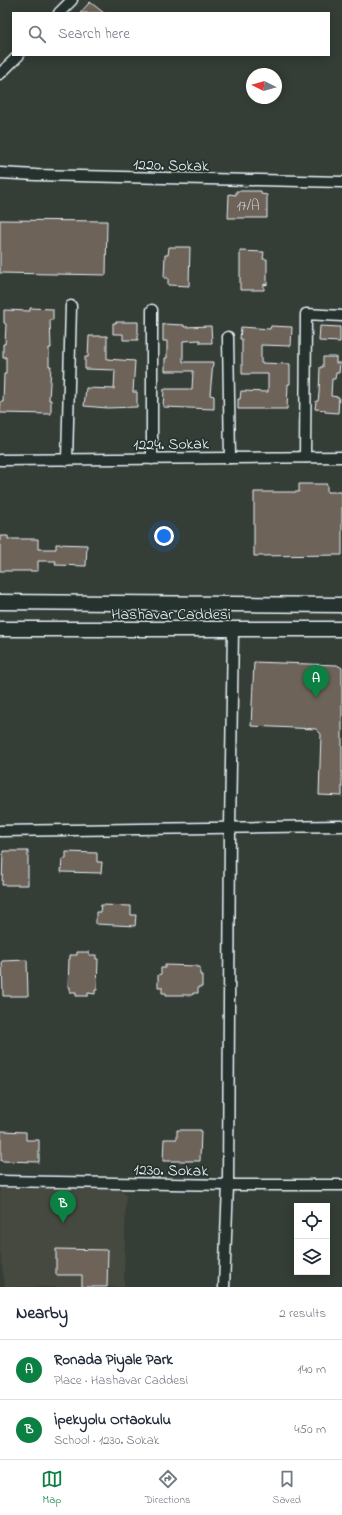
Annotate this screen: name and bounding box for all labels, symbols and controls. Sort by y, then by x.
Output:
search box [12,12,330,56]
icon: search [26,23,48,45]
text: Search here [58,23,130,45]
north arrow [246,68,282,104]
street label: 1220. Sokak [133,153,210,179]
house number: 17/A [236,196,260,217]
street label: 1224. Sokak [133,432,210,458]
your location [154,526,174,546]
street label: Hashavar Caddesi [111,603,231,627]
pin: A [303,665,329,698]
street label: 1230. Sokak [133,1158,209,1184]
pin: B [50,1190,76,1223]
map controls [294,1203,330,1275]
button: locate [294,1203,330,1239]
button: layers [294,1239,330,1275]
text: Nearby [16,1301,68,1326]
text: 2 results [279,1304,326,1323]
text: Ronada Piyale Park [54,1349,173,1371]
text: A [25,1360,33,1379]
text: 140 m [298,1360,326,1379]
text: Place · Hashavar Caddesi [54,1371,188,1390]
text: İpekyolu Ortaokulu [54,1409,171,1431]
text: B [25,1420,33,1439]
text: 450 m [294,1420,326,1439]
text: School · 1230. Sokak [54,1431,159,1450]
tab: Map [41,1468,63,1508]
tab: Directions [145,1468,190,1508]
tab: Saved [272,1468,301,1508]

